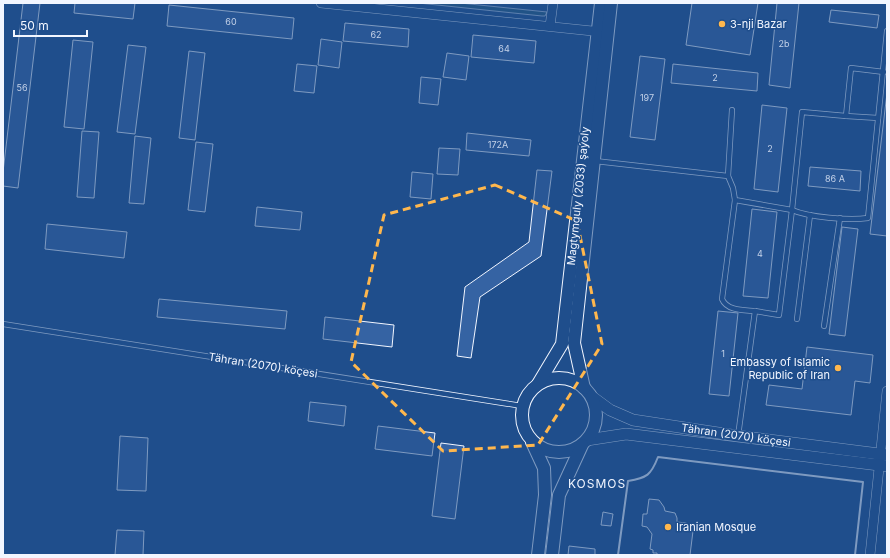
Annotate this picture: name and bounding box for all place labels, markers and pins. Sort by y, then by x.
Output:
place label: 3-nji Bazar [730,17,787,31]
marker: 3-nji Bazar [717,19,727,29]
place label: Embassy of Islamic Republic of Iran [730,355,830,382]
marker: Embassy of Islamic Republic of Iran [833,363,843,373]
place label: Iranian Mosque [676,520,756,534]
marker: Iranian Mosque [663,522,673,532]

